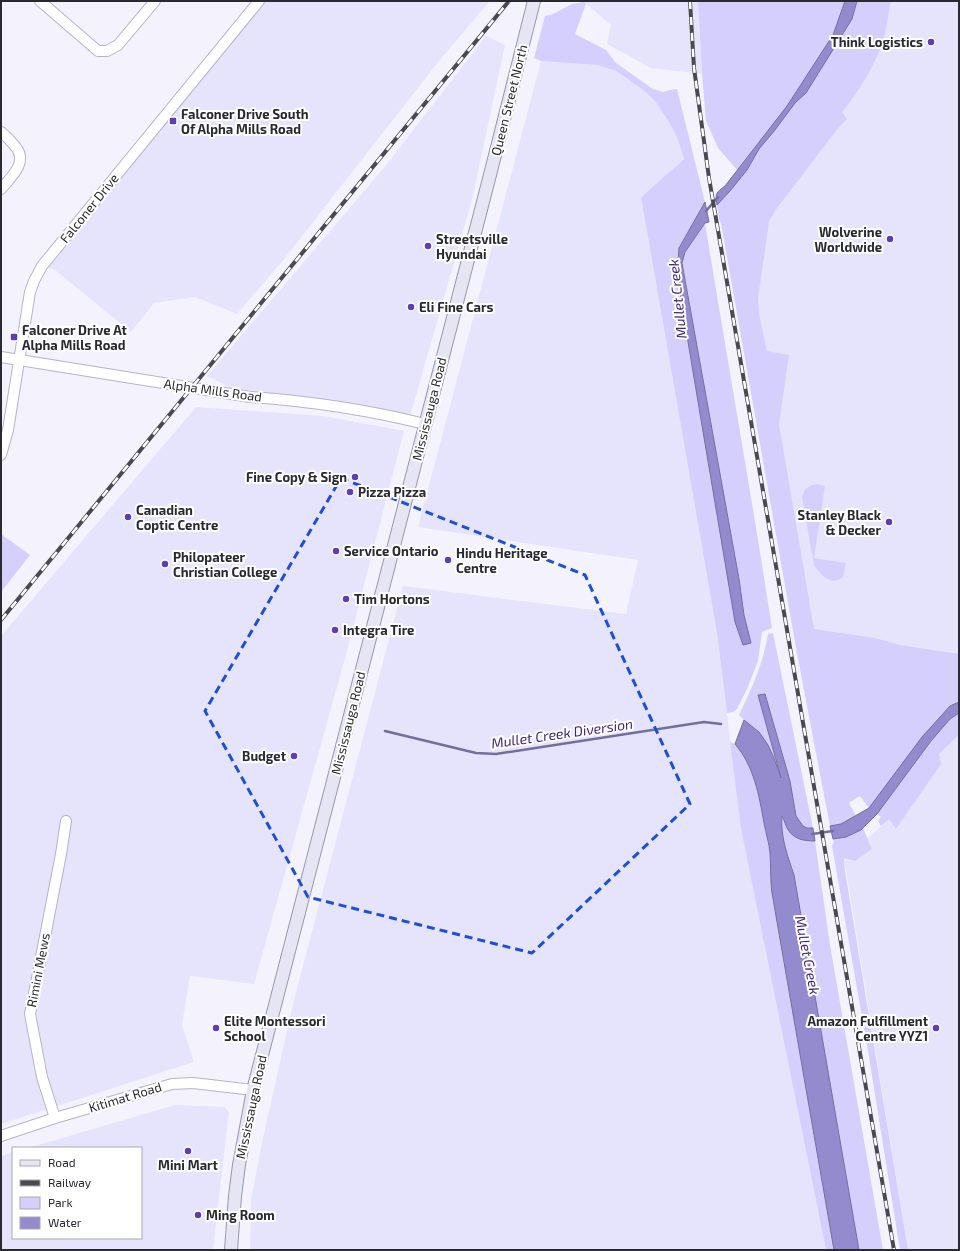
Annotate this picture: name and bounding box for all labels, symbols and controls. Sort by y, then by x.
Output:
place label: Think Logistics [831,34,923,50]
marker: Think Logistics [926,37,936,47]
street label: Queen Street North [487,43,531,157]
place label: Falconer Drive South Of Alpha Mills Road [181,106,309,137]
marker: Falconer Drive South Of Alpha Mills Road [168,116,178,126]
street label: Falconer Drive [56,170,122,246]
place label: Wolverine Worldwide [815,224,882,255]
place label: Streetsville Hyundai [436,231,508,262]
marker: Wolverine Worldwide [885,234,895,244]
marker: Streetsville Hyundai [423,241,433,251]
water label: Mullet Creek [664,258,690,340]
place label: Eli Fine Cars [419,299,494,315]
marker: Eli Fine Cars [406,302,416,312]
place label: Falconer Drive At Alpha Mills Road [22,322,128,353]
marker: Falconer Drive At Alpha Mills Road [9,332,19,342]
street label: Mississauga Road [408,356,450,462]
street label: Alpha Mills Road [163,375,263,405]
place label: Fine Copy & Sign [246,469,347,485]
marker: Fine Copy & Sign [350,472,360,482]
place label: Pizza Pizza [358,484,426,500]
marker: Pizza Pizza [345,487,355,497]
place label: Canadian Coptic Centre [136,502,218,533]
place label: Stanley Black & Decker [798,507,882,538]
marker: Canadian Coptic Centre [123,512,133,522]
marker: Stanley Black & Decker [884,517,894,527]
place label: Service Ontario [344,543,439,559]
place label: Hindu Heritage Centre [456,545,548,576]
marker: Service Ontario [331,546,341,556]
place label: Philopateer Christian College [173,549,277,580]
marker: Hindu Heritage Centre [443,555,453,565]
marker: Philopateer Christian College [160,559,170,569]
place label: Tim Hortons [354,591,430,607]
marker: Tim Hortons [341,594,351,604]
place label: Integra Tire [343,622,414,638]
marker: Integra Tire [330,625,340,635]
street label: Mississauga Road [327,670,369,776]
water label: Mullet Creek Diversion [490,715,634,751]
place label: Budget [242,748,287,764]
marker: Budget [289,751,299,761]
water label: Mullet Creek [792,914,824,996]
street label: Rimini Mews [23,932,53,1008]
place label: Elite Montessori School [224,1013,326,1044]
place label: Amazon Fulfillment Centre YYZ1 [807,1013,929,1044]
marker: Elite Montessori School [211,1023,221,1033]
marker: Amazon Fulfillment Centre YYZ1 [931,1023,941,1033]
street label: Mississauga Road [232,1054,270,1160]
street label: Kitimat Road [87,1078,163,1116]
marker: Mini Mart [183,1146,193,1156]
legend [12,1147,142,1239]
text: Road [48,1155,76,1169]
place label: Mini Mart [158,1157,219,1173]
text: Railway [48,1175,92,1189]
text: Park [48,1195,73,1209]
place label: Ming Room [206,1207,275,1223]
marker: Ming Room [193,1210,203,1220]
text: Water [48,1215,82,1229]

